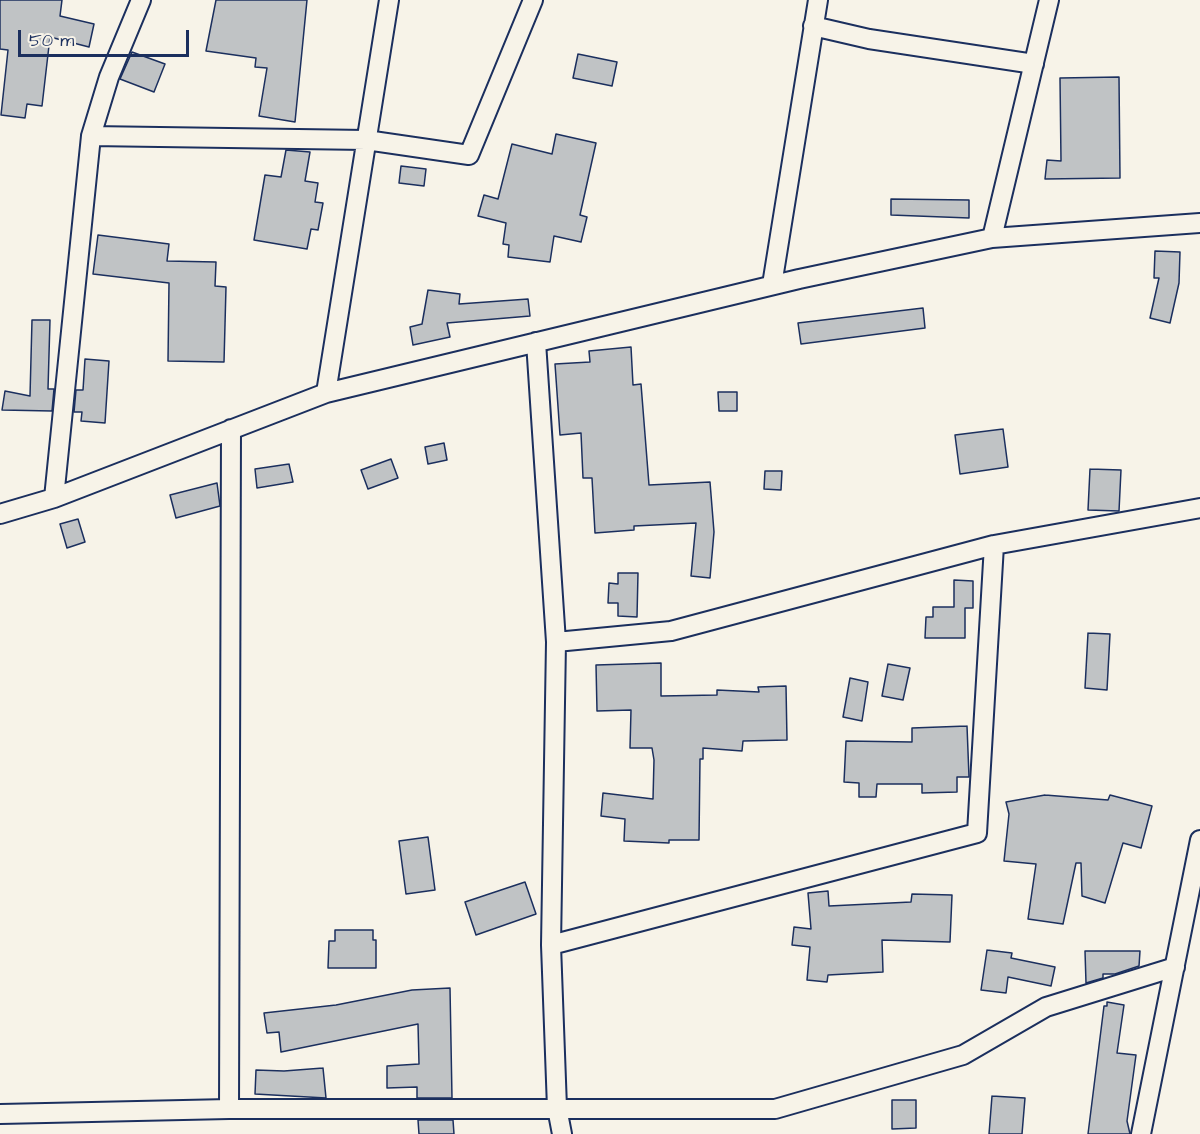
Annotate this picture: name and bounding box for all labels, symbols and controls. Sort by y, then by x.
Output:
scale bar [21,18,192,56]
text: 50 m [29,28,74,53]

